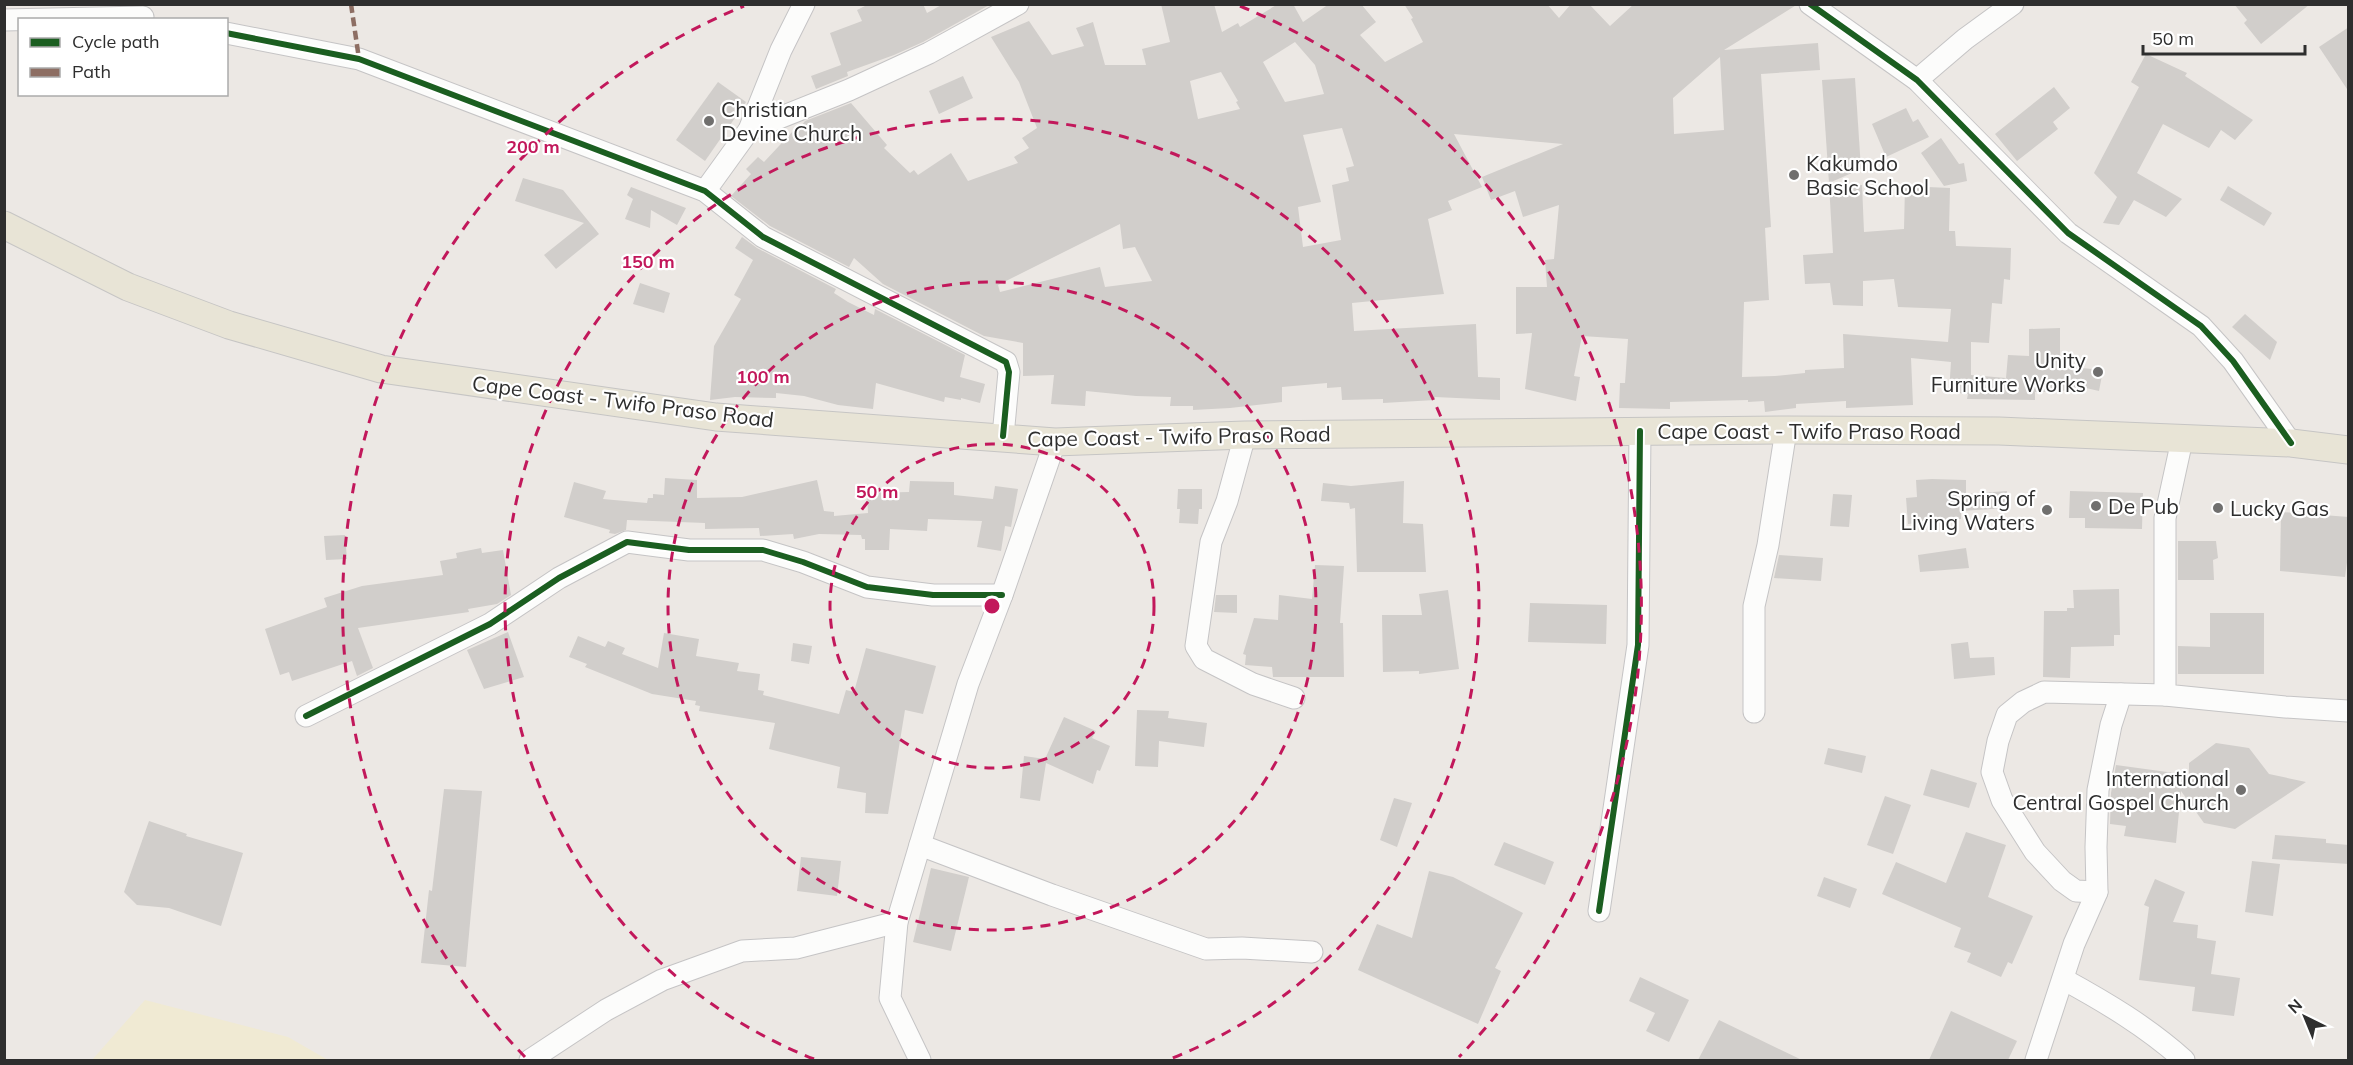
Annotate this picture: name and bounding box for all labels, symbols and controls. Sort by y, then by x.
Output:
legend [18,18,228,96]
scale bar [2143,18,2305,56]
text: 50 m [2152,27,2194,50]
text: Cycle path [72,30,159,53]
text: Path [72,60,111,83]
place label: Christian Devine Church [721,96,862,146]
marker: Christian Devine Church [702,114,716,128]
text: 200 m [506,135,560,158]
place label: Kakumdo Basic School [1806,150,1929,200]
marker: Kakumdo Basic School [1787,168,1801,182]
text: 150 m [621,250,675,273]
place label: Unity Furniture Works [1931,347,2086,397]
text: 100 m [736,365,790,388]
marker: Unity Furniture Works [2091,365,2105,379]
street label: Cape Coast - Twifo Praso Road [471,370,775,432]
street label: Cape Coast - Twifo Praso Road [1657,418,1961,444]
street label: Cape Coast - Twifo Praso Road [1027,420,1331,452]
text: 50 m [856,480,898,503]
place label: Spring of Living Waters [1901,485,2036,535]
place label: De Pub [2108,493,2179,519]
place label: Lucky Gas [2230,495,2329,521]
marker: De Pub [2089,499,2103,513]
marker: Lucky Gas [2211,501,2225,515]
marker: Spring of Living Waters [2040,503,2054,517]
centre of rings [982,596,1002,616]
place label: International Central Gospel Church [2012,765,2229,815]
marker: International Central Gospel Church [2234,783,2248,797]
north arrow [2275,987,2335,1047]
text: N [2284,995,2306,1017]

